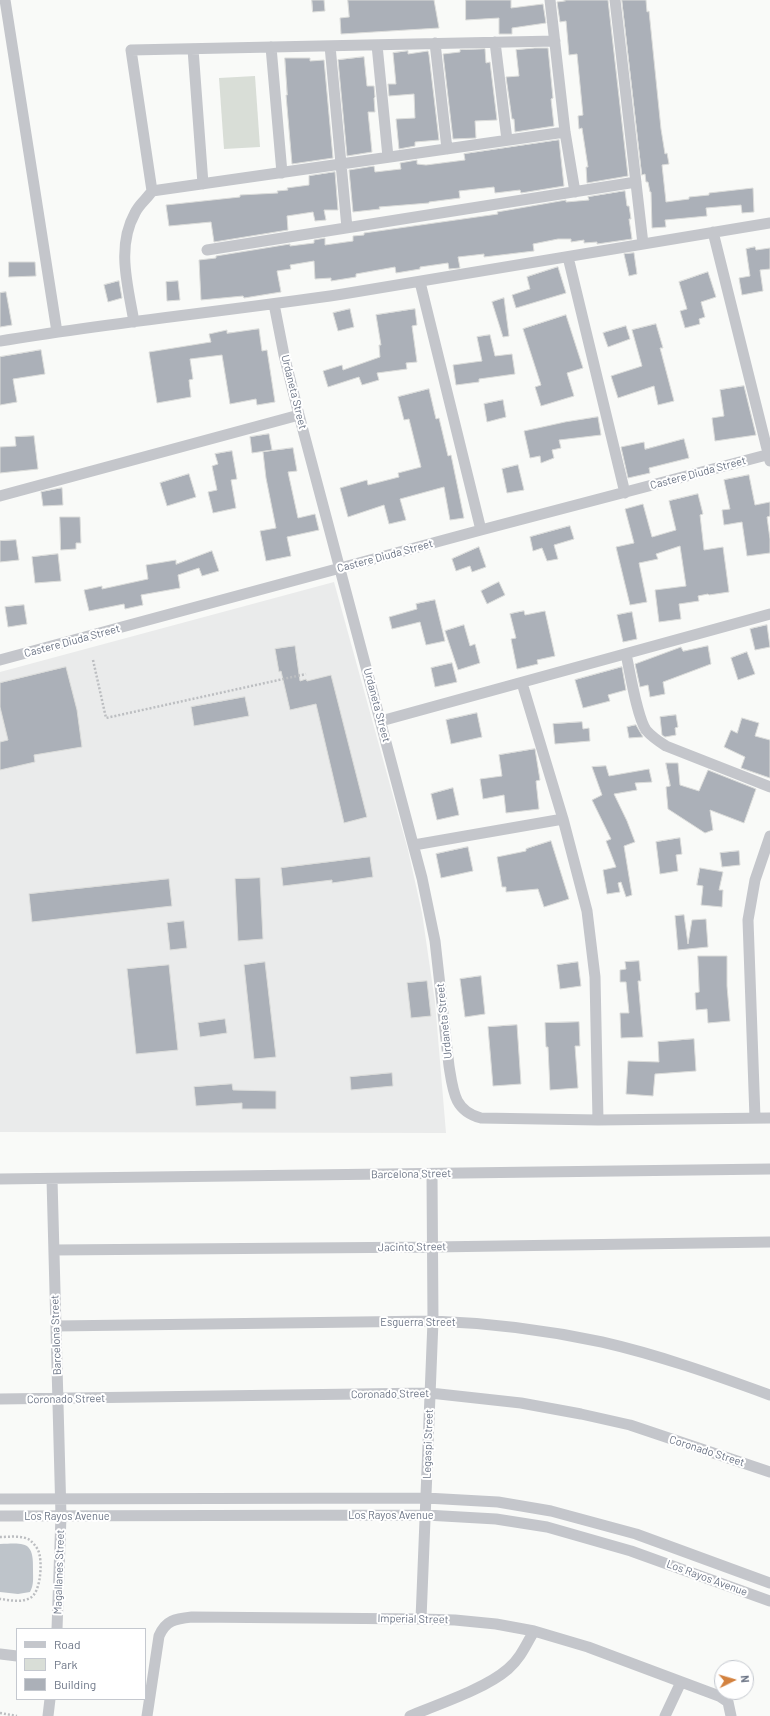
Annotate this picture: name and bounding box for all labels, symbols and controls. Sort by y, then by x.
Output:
street label: Urdaneta Street [278,353,310,431]
street label: Castere Diuda Street [649,454,747,492]
street label: Castere Diuda Street [336,537,434,575]
street label: Castere Diuda Street [23,622,121,660]
street label: Urdaneta Street [361,666,393,744]
street label: Urdaneta Street [433,982,455,1060]
street label: Barcelona Street [371,1167,451,1181]
street label: Jacinto Street [378,1240,446,1254]
street label: Barcelona Street [48,1295,64,1375]
street label: Esguerra Street [380,1315,456,1329]
street label: Coronado Street [351,1387,429,1401]
street label: Coronado Street [27,1392,105,1406]
street label: Legaspi Street [420,1409,436,1479]
street label: Coronado Street [668,1433,746,1469]
street label: Los Rayos Avenue [348,1508,434,1522]
street label: Los Rayos Avenue [24,1509,110,1523]
street label: Magallanes Street [51,1529,67,1615]
street label: Los Rayos Avenue [665,1557,749,1599]
street label: Imperial Street [377,1612,449,1626]
legend [16,1628,146,1700]
text: Road [54,1637,81,1651]
text: Park [54,1657,78,1671]
north arrow [714,1660,754,1700]
text: N [739,1675,752,1683]
text: Building [54,1677,96,1691]

